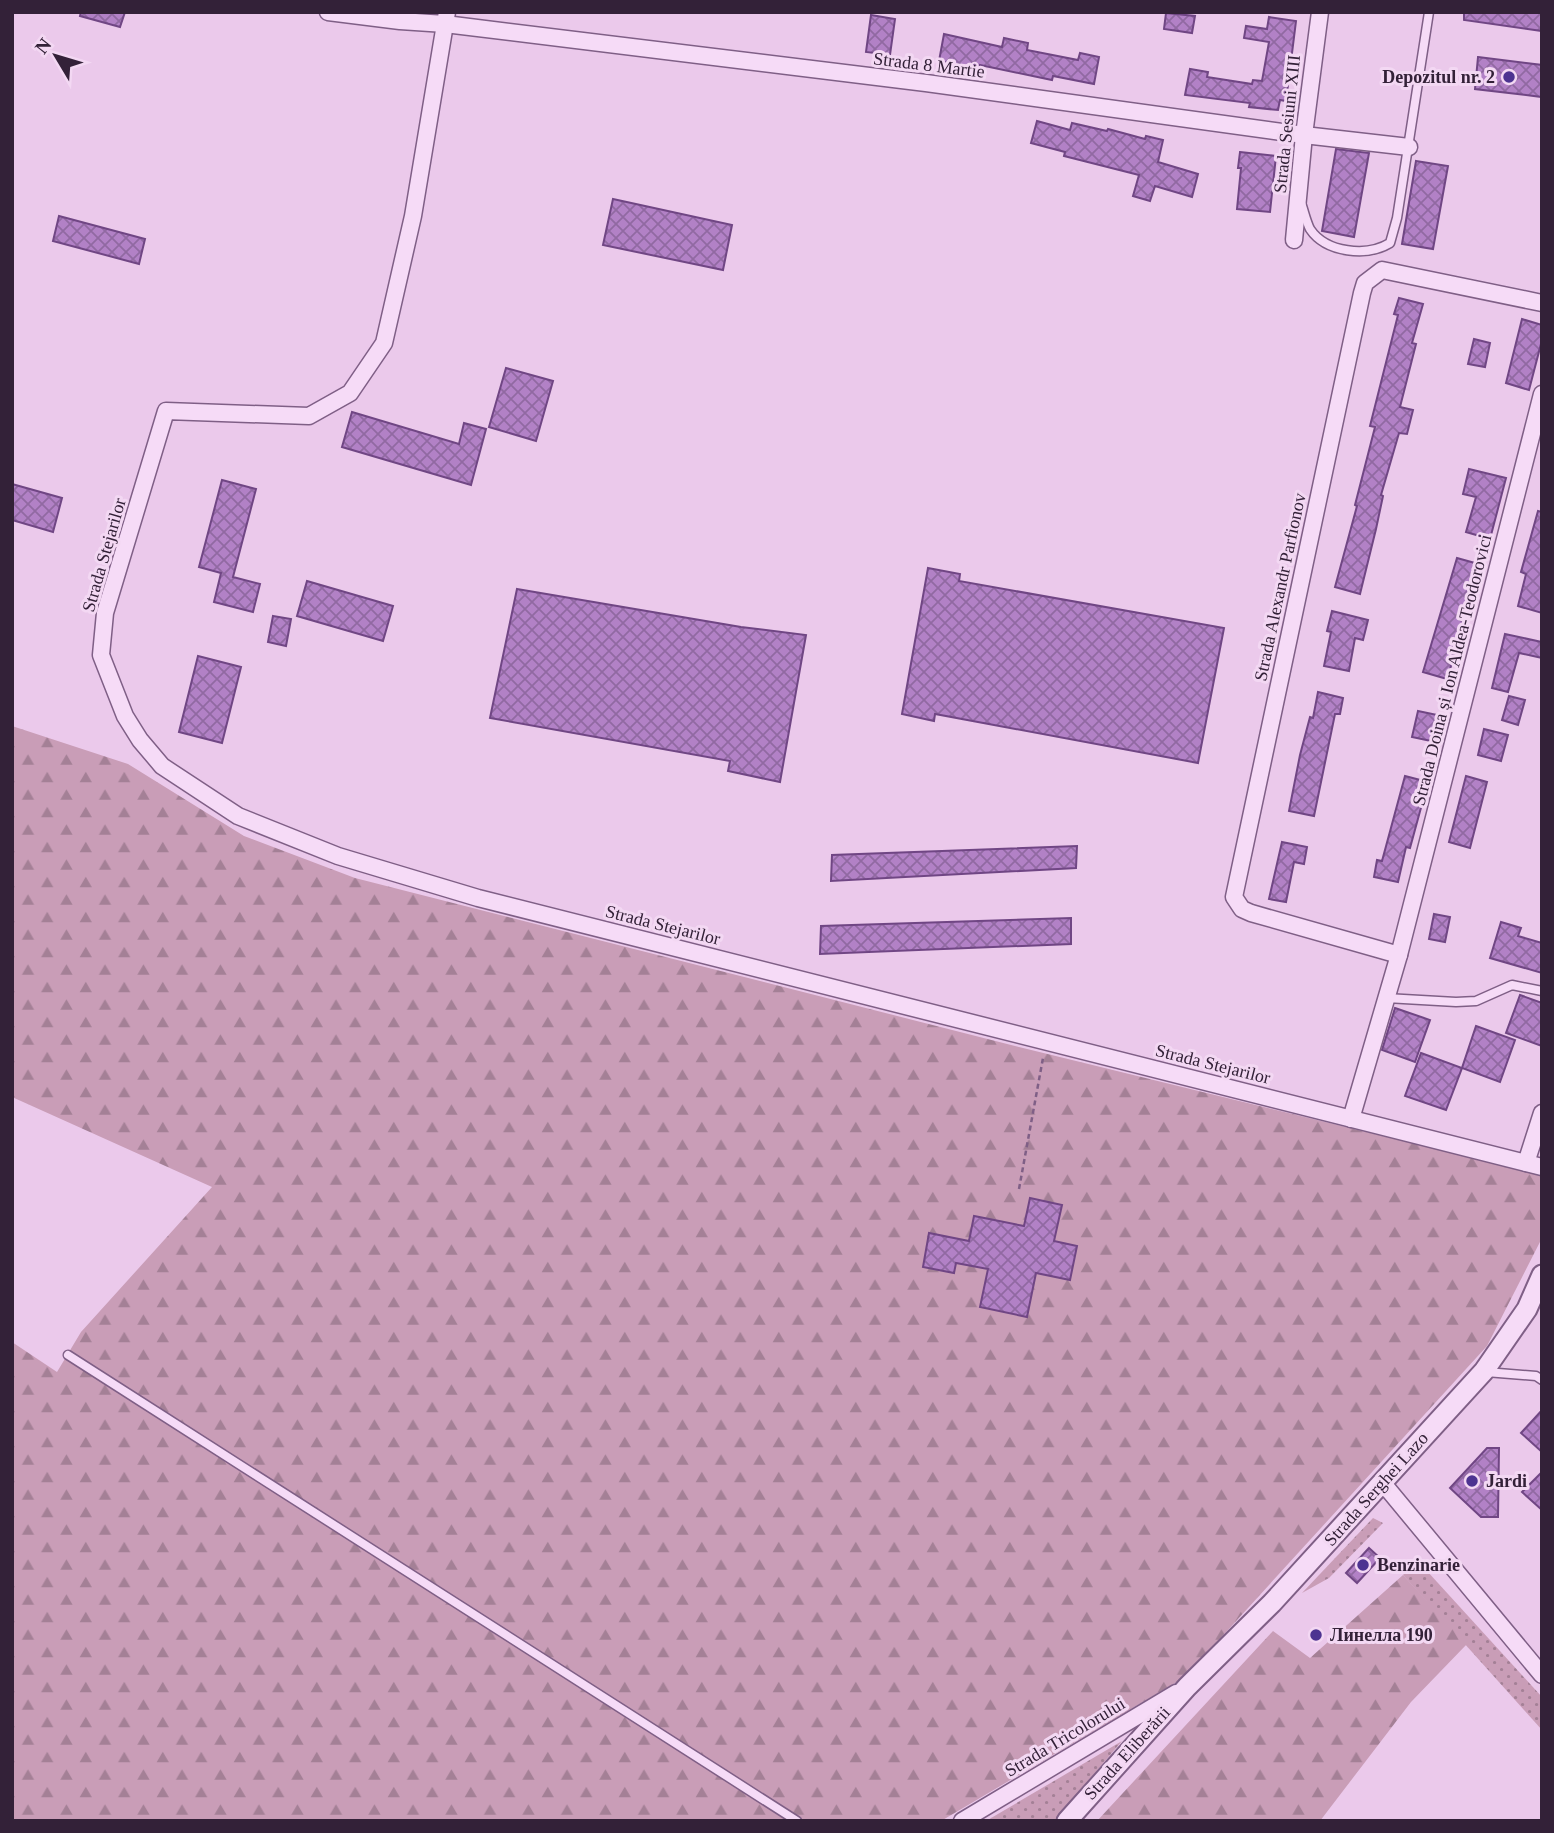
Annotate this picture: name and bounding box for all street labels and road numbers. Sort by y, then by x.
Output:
street label: Strada 8 Martie [872,48,986,82]
street label: Strada Sesiuni XIII [1270,54,1304,194]
street label: Strada Alexandr Parfionov [1250,491,1310,683]
street label: Strada Stejarilor [78,496,130,614]
street label: Strada Doina și Ion Aldea-Teodorovici [1409,532,1495,808]
street label: Strada Stejarilor [604,901,722,949]
street label: Strada Stejarilor [1154,1040,1272,1088]
street label: Strada Serghei Lazo [1320,1428,1432,1550]
street label: Strada Tricolorului [1001,1693,1129,1781]
street label: Strada Eliberării [1080,1702,1174,1804]

